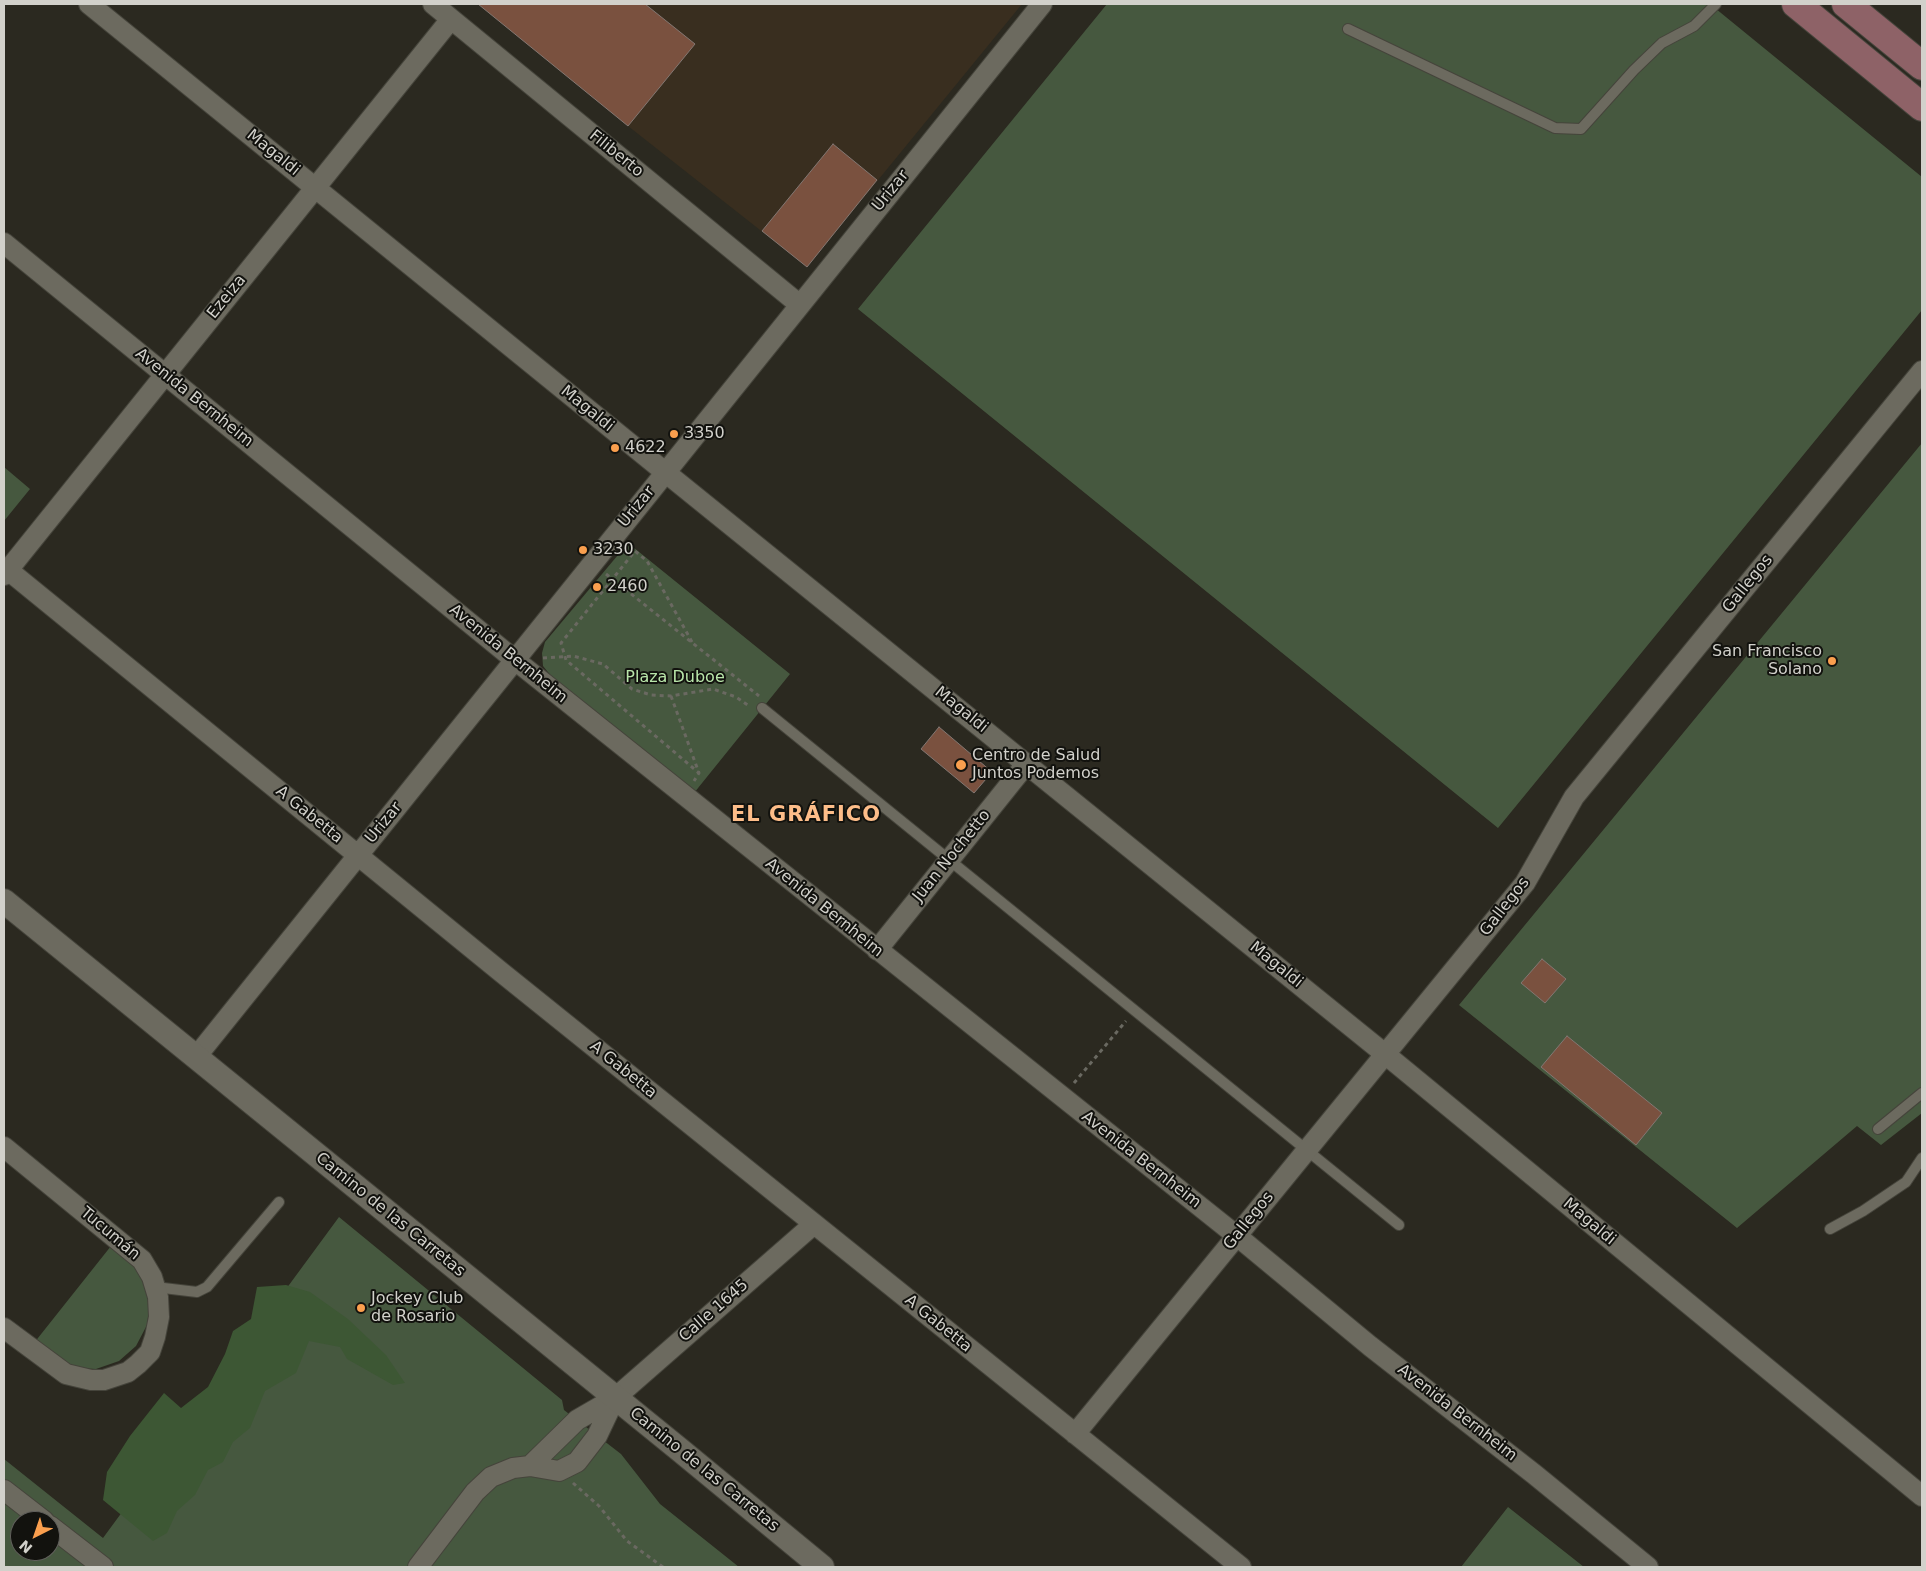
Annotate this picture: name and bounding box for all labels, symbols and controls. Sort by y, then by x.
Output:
street label: Magaldi [243,126,303,180]
street label: Filiberto [585,126,647,182]
street label: Urizar [869,166,913,216]
street label: Ezeiza [203,271,251,323]
street label: Avenida Bernheim [131,345,257,451]
street label: Magaldi [557,382,617,436]
place label: 3350 [684,424,725,444]
marker: 3350 [668,428,680,440]
place label: 4622 [625,438,666,458]
marker: 4622 [609,442,621,454]
street label: Urizar [615,482,659,532]
place label: 3230 [593,540,634,560]
marker: 3230 [577,544,589,556]
street label: Gallegos [1719,551,1777,617]
place label: 2460 [607,577,648,597]
marker: 2460 [591,581,603,593]
street label: Avenida Bernheim [445,601,571,707]
place label: San Francisco Solano [1712,642,1822,680]
marker: San Francisco Solano [1826,655,1838,667]
park label: Plaza Duboe [625,668,725,688]
street label: Magaldi [931,683,991,737]
place label: Centro de Salud Juntos Podemos [972,746,1100,784]
marker: Centro de Salud Juntos Podemos [954,758,968,772]
street label: A Gabetta [272,782,346,848]
street label: Urizar [362,798,406,848]
district label: EL GRÁFICO [730,803,882,829]
street label: Juan Nochetto [909,806,995,906]
street label: Avenida Bernheim [761,855,887,961]
street label: Gallegos [1476,874,1534,940]
street label: Magaldi [1246,938,1306,992]
street label: A Gabetta [586,1037,660,1103]
street label: Avenida Bernheim [1077,1107,1205,1213]
street label: Camino de las Carretas [311,1149,469,1281]
street label: Gallegos [1220,1188,1278,1254]
street label: Magaldi [1559,1195,1619,1249]
street label: Tucumán [76,1204,144,1264]
street label: Calle 1645 [675,1276,753,1346]
place label: Jockey Club de Rosario [371,1289,463,1327]
street label: A Gabetta [901,1291,975,1357]
marker: Jockey Club de Rosario [355,1302,367,1314]
street label: Avenida Bernheim [1393,1360,1521,1466]
street label: Camino de las Carretas [625,1404,783,1536]
north arrow [10,1511,60,1561]
text: N [16,1537,35,1556]

